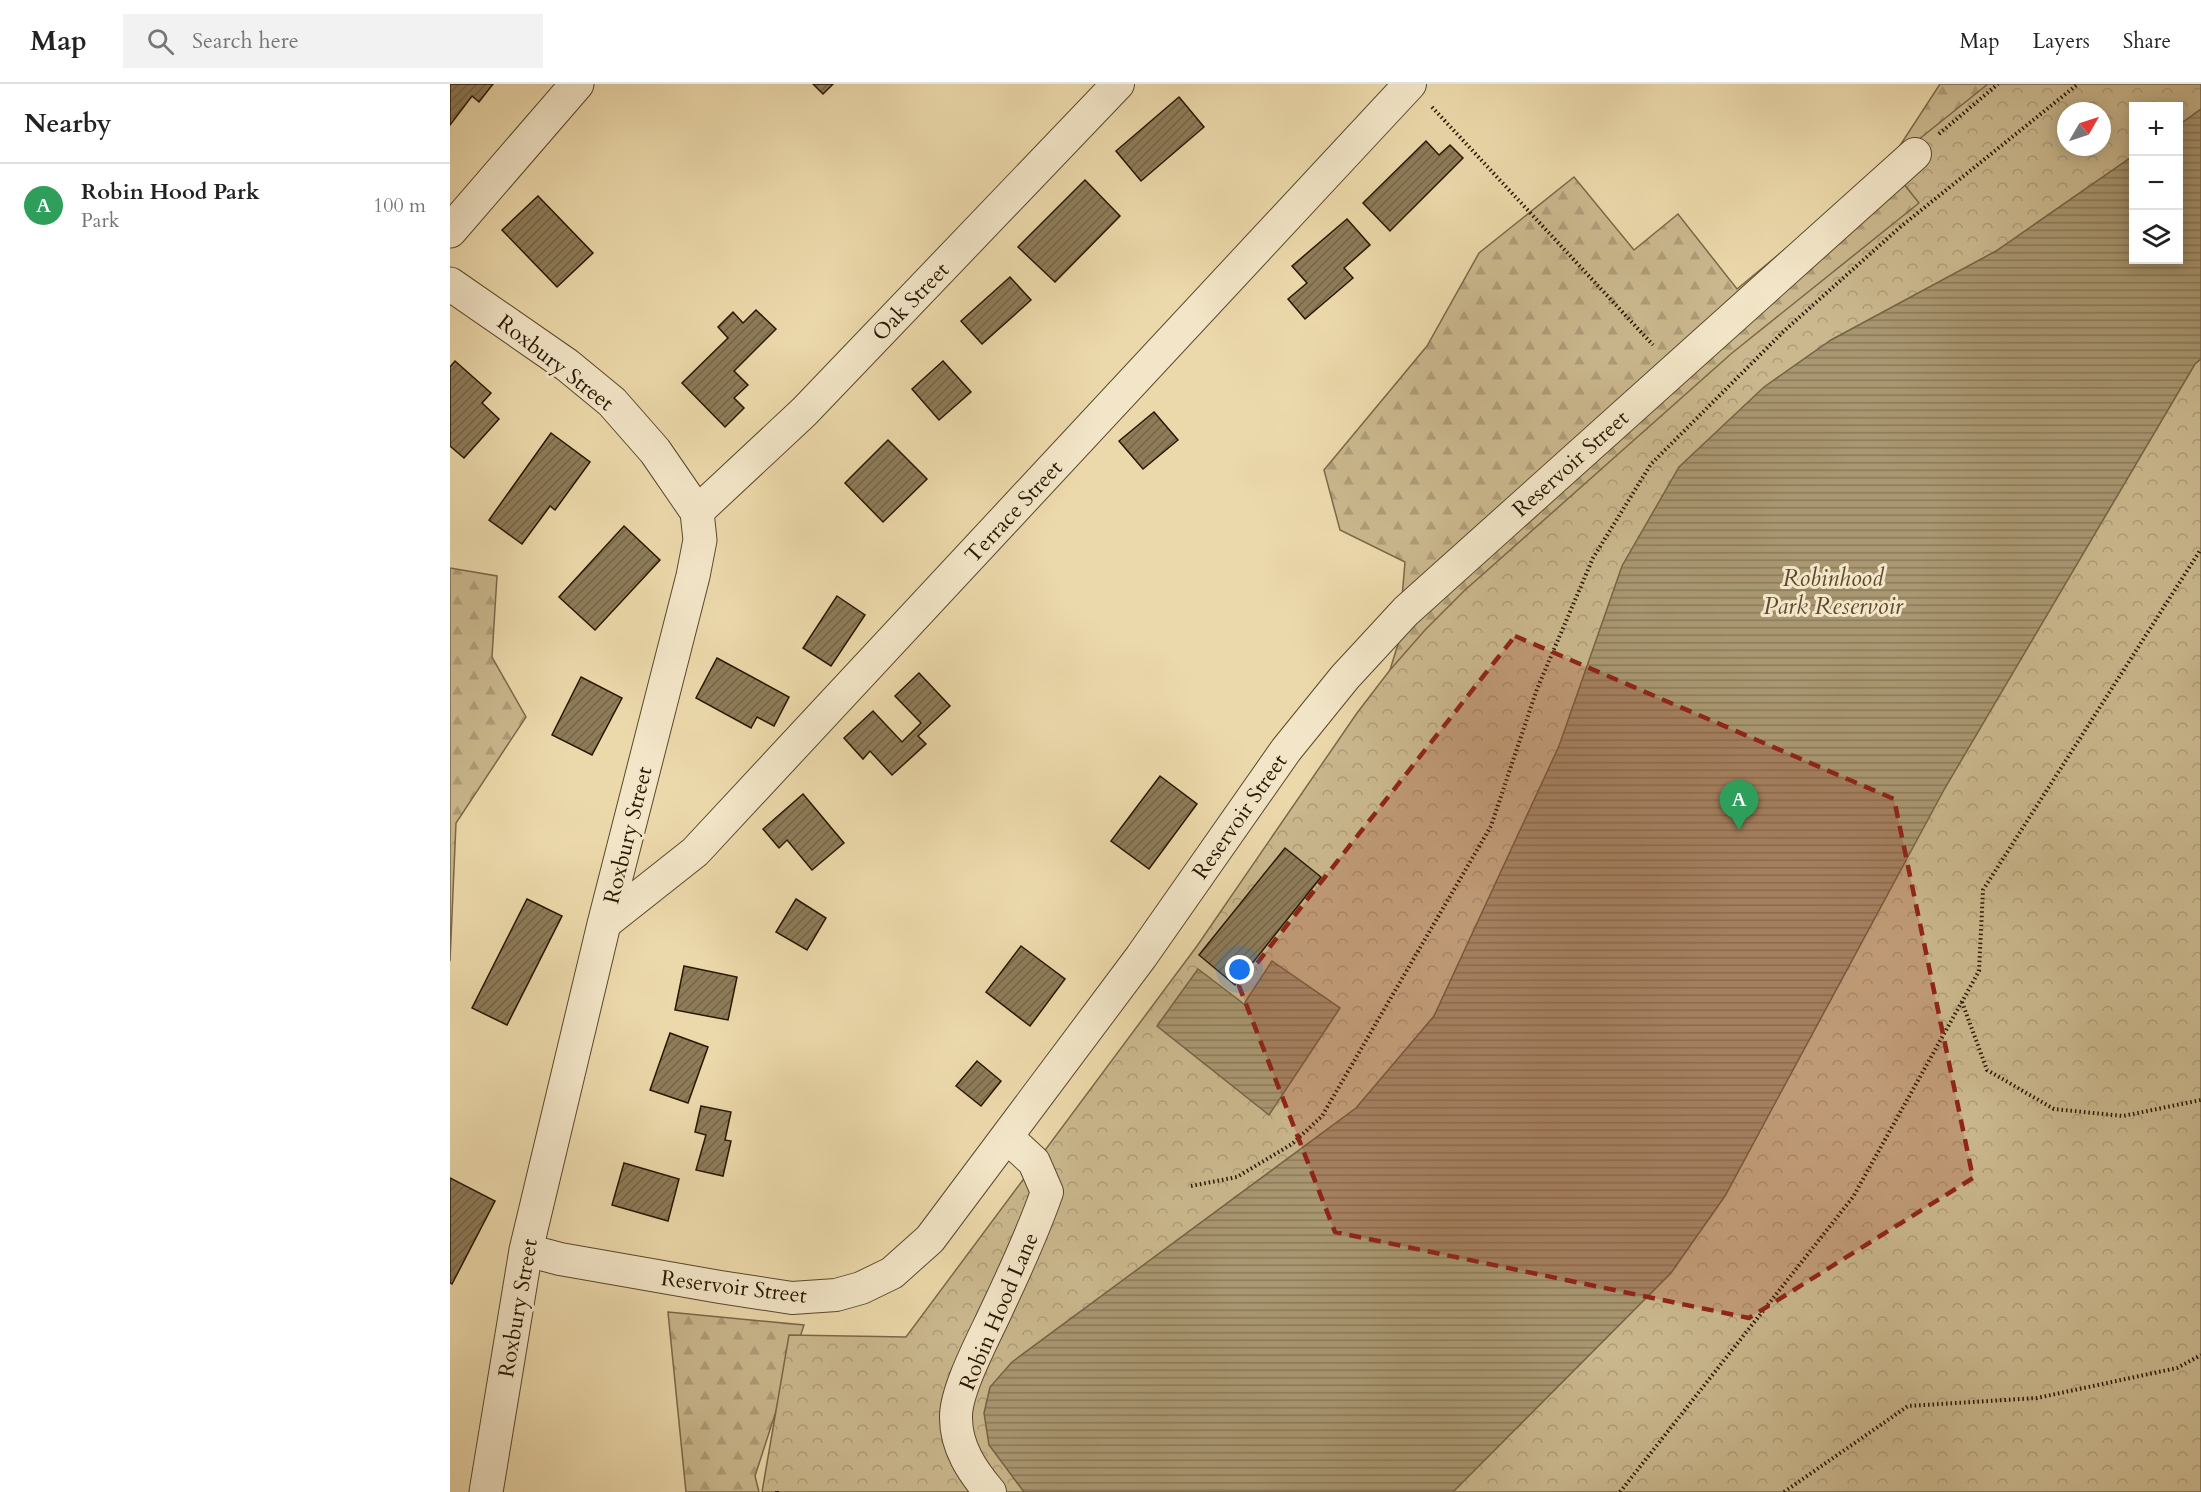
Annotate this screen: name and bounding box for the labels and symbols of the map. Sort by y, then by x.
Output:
north arrow [2057,102,2111,156]
street label: Oak Street [865,256,956,348]
street label: Roxbury Street [491,308,620,418]
street label: Reservoir Street [1506,403,1635,524]
street label: Terrace Street [958,454,1069,570]
water label: Robinhood Park Reservoir [1763,562,1904,623]
street label: Reservoir Street [1185,748,1294,885]
street label: Roxbury Street [596,763,660,907]
pin: A [1720,780,1758,830]
your location [1225,955,1254,984]
street label: Robin Hood Lane [952,1228,1046,1395]
street label: Roxbury Street [491,1236,545,1380]
street label: Reservoir Street [659,1263,809,1311]

